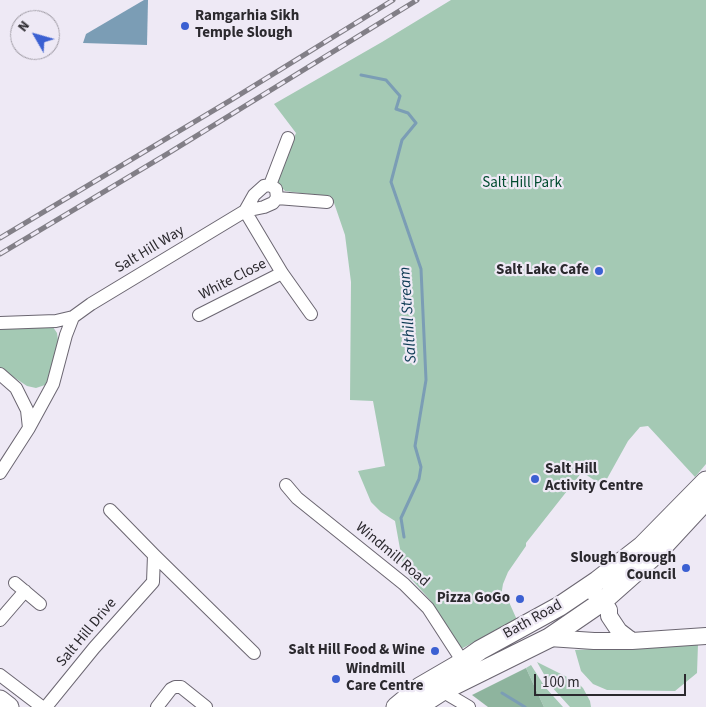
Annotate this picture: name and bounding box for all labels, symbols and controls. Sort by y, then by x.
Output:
place label: Ramgarhia Sikh Temple Slough [195,8,299,43]
north arrow [10,10,60,60]
text: N [13,17,35,36]
marker: Ramgarhia Sikh Temple Slough [179,20,191,32]
park label: Salt Hill Park [482,175,562,193]
street label: Salt Hill Way [112,222,188,278]
street label: White Close [196,255,270,305]
place label: Salt Lake Cafe [496,262,589,280]
marker: Salt Lake Cafe [593,265,605,277]
water label: Salthill Stream [396,266,422,364]
place label: Salt Hill Activity Centre [545,461,643,496]
marker: Salt Hill Activity Centre [529,473,541,485]
street label: Windmill Road [351,519,433,591]
place label: Slough Borough Council [570,550,676,585]
marker: Slough Borough Council [680,562,692,574]
place label: Pizza GoGo [437,590,510,608]
marker: Pizza GoGo [514,593,526,605]
street label: Salt Hill Drive [53,595,121,671]
street label: Bath Road [500,596,566,644]
place label: Salt Hill Food & Wine [288,642,425,660]
marker: Salt Hill Food & Wine [429,645,441,657]
place label: Windmill Care Centre [346,661,424,696]
scale bar [536,664,688,696]
text: 100 m [542,672,580,693]
marker: Windmill Care Centre [330,673,342,685]

